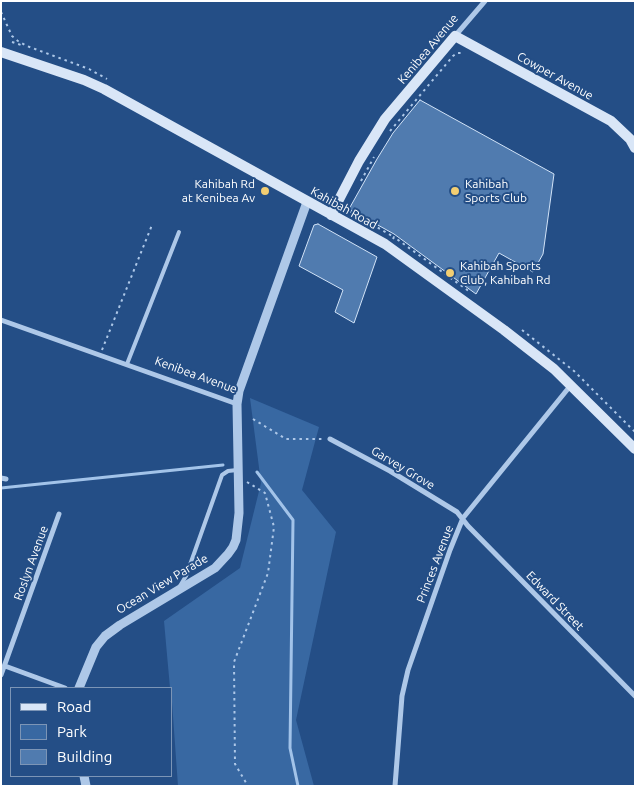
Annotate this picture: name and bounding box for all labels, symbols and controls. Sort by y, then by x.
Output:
street label: Kenibea Avenue [395,11,461,87]
street label: Cowper Avenue [514,49,596,103]
place label: Kahibah Rd at Kenibea Av [182,177,255,205]
place label: Kahibah Sports Club [465,177,527,205]
street label: Kahibah Road [308,184,380,232]
marker: Kahibah Rd at Kenibea Av [259,185,271,197]
marker: Kahibah Sports Club [449,185,461,197]
place label: Kahibah Sports Club, Kahibah Rd [460,259,551,287]
marker: Kahibah Sports Club, Kahibah Rd [444,267,456,279]
street label: Kenibea Avenue [153,353,239,397]
street label: Garvey Grove [368,443,438,493]
street label: Princes Avenue [414,523,456,605]
street label: Roslyn Avenue [11,524,51,602]
street label: Ocean View Parade [114,551,210,617]
street label: Edward Street [523,568,587,634]
legend [10,687,172,777]
text: Road [57,698,92,715]
text: Park [57,723,87,740]
text: Building [57,748,112,765]

